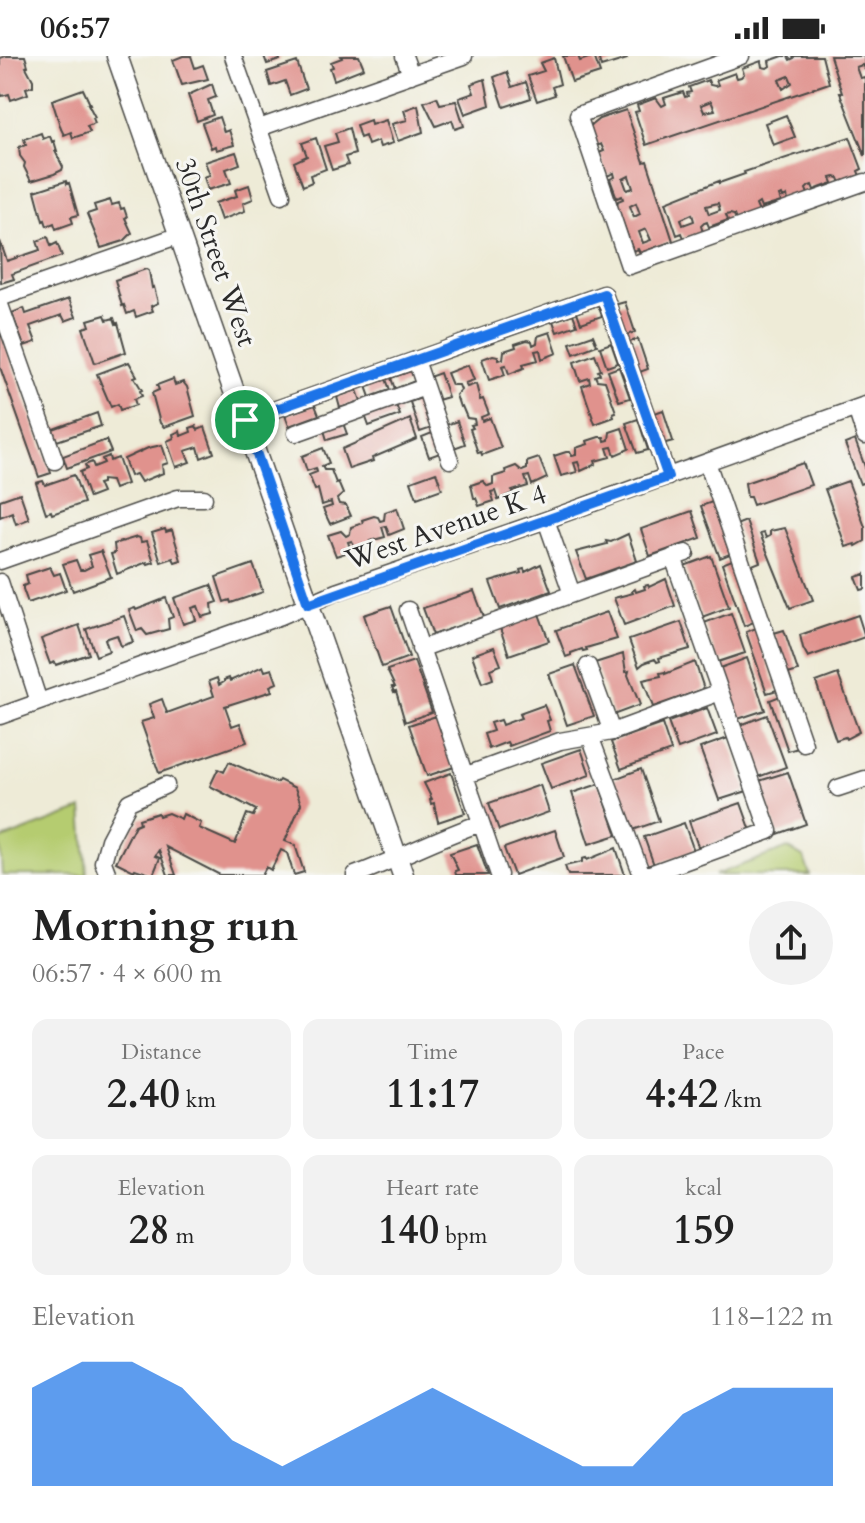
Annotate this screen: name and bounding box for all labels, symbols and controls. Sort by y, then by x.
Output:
text: 06:57 [40,8,110,49]
street label: 30th Street West [166,153,266,352]
pin [211,386,279,454]
icon: arrive [223,398,267,442]
street label: West Avenue K 4 [339,475,552,580]
text: Morning run [32,896,298,956]
button: share [749,901,833,985]
text: 06:57 · 4 × 600 m [32,956,222,991]
text: Distance [121,1037,202,1067]
text: Time [407,1037,458,1067]
text: Pace [682,1037,725,1067]
text: 2.40 [107,1067,180,1122]
text: 11:17 [386,1067,479,1122]
text: 4:42 [645,1067,718,1122]
text: km [180,1085,216,1115]
text: /km [718,1085,762,1115]
text: Elevation [118,1173,205,1203]
text: Heart rate [386,1173,479,1203]
text: kcal [685,1173,722,1203]
text: 28 [129,1203,170,1258]
text: 140 [378,1203,439,1258]
text: 159 [673,1203,734,1258]
text: m [170,1221,194,1251]
text: bpm [439,1221,487,1251]
text: Elevation [32,1299,135,1334]
text: 118–122 m [710,1299,833,1334]

